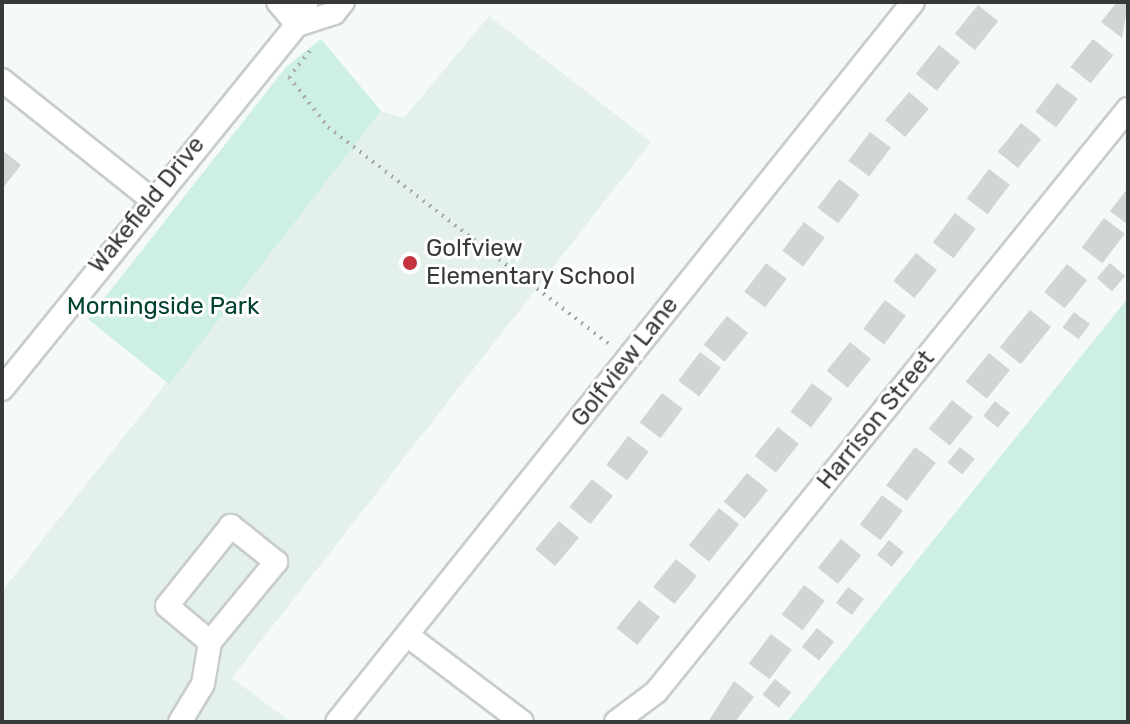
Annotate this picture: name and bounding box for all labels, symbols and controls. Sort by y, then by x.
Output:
street label: Wakefield Drive [83,131,211,279]
place label: Golfview Elementary School [426,235,636,291]
marker: Golfview Elementary School [401,254,419,272]
street label: Golfview Lane [565,291,685,433]
park label: Morningside Park [67,293,259,321]
street label: Harrison Street [811,345,941,495]

